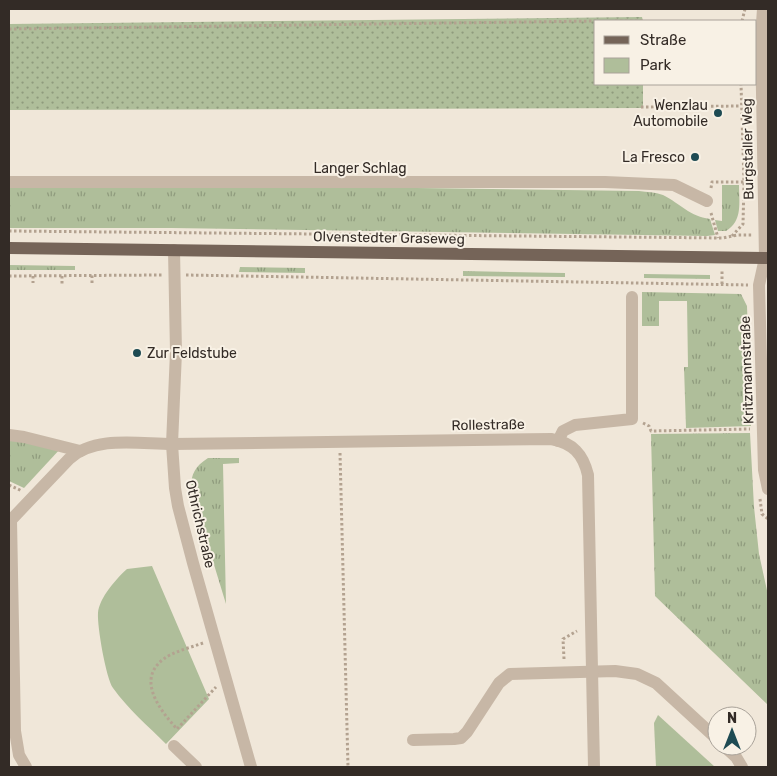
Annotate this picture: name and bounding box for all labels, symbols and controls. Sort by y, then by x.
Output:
legend [594,20,757,85]
text: Straße [640,31,686,49]
text: Park [640,56,671,74]
place label: Wenzlau Automobile [633,97,708,130]
street label: Burgstaller Weg [739,98,757,200]
marker: Wenzlau Automobile [712,107,724,119]
place label: La Fresco [622,149,685,166]
marker: La Fresco [689,151,701,163]
street label: Langer Schlag [313,160,407,177]
street label: Olvenstedter Graseweg [313,228,465,248]
street label: Kritzmannstraße [737,315,757,425]
place label: Zur Feldstube [147,345,237,362]
marker: Zur Feldstube [131,347,143,359]
street label: Rollestraße [451,416,525,434]
street label: Othrichstraße [182,478,218,570]
north arrow [707,706,757,756]
text: N [727,710,737,727]

